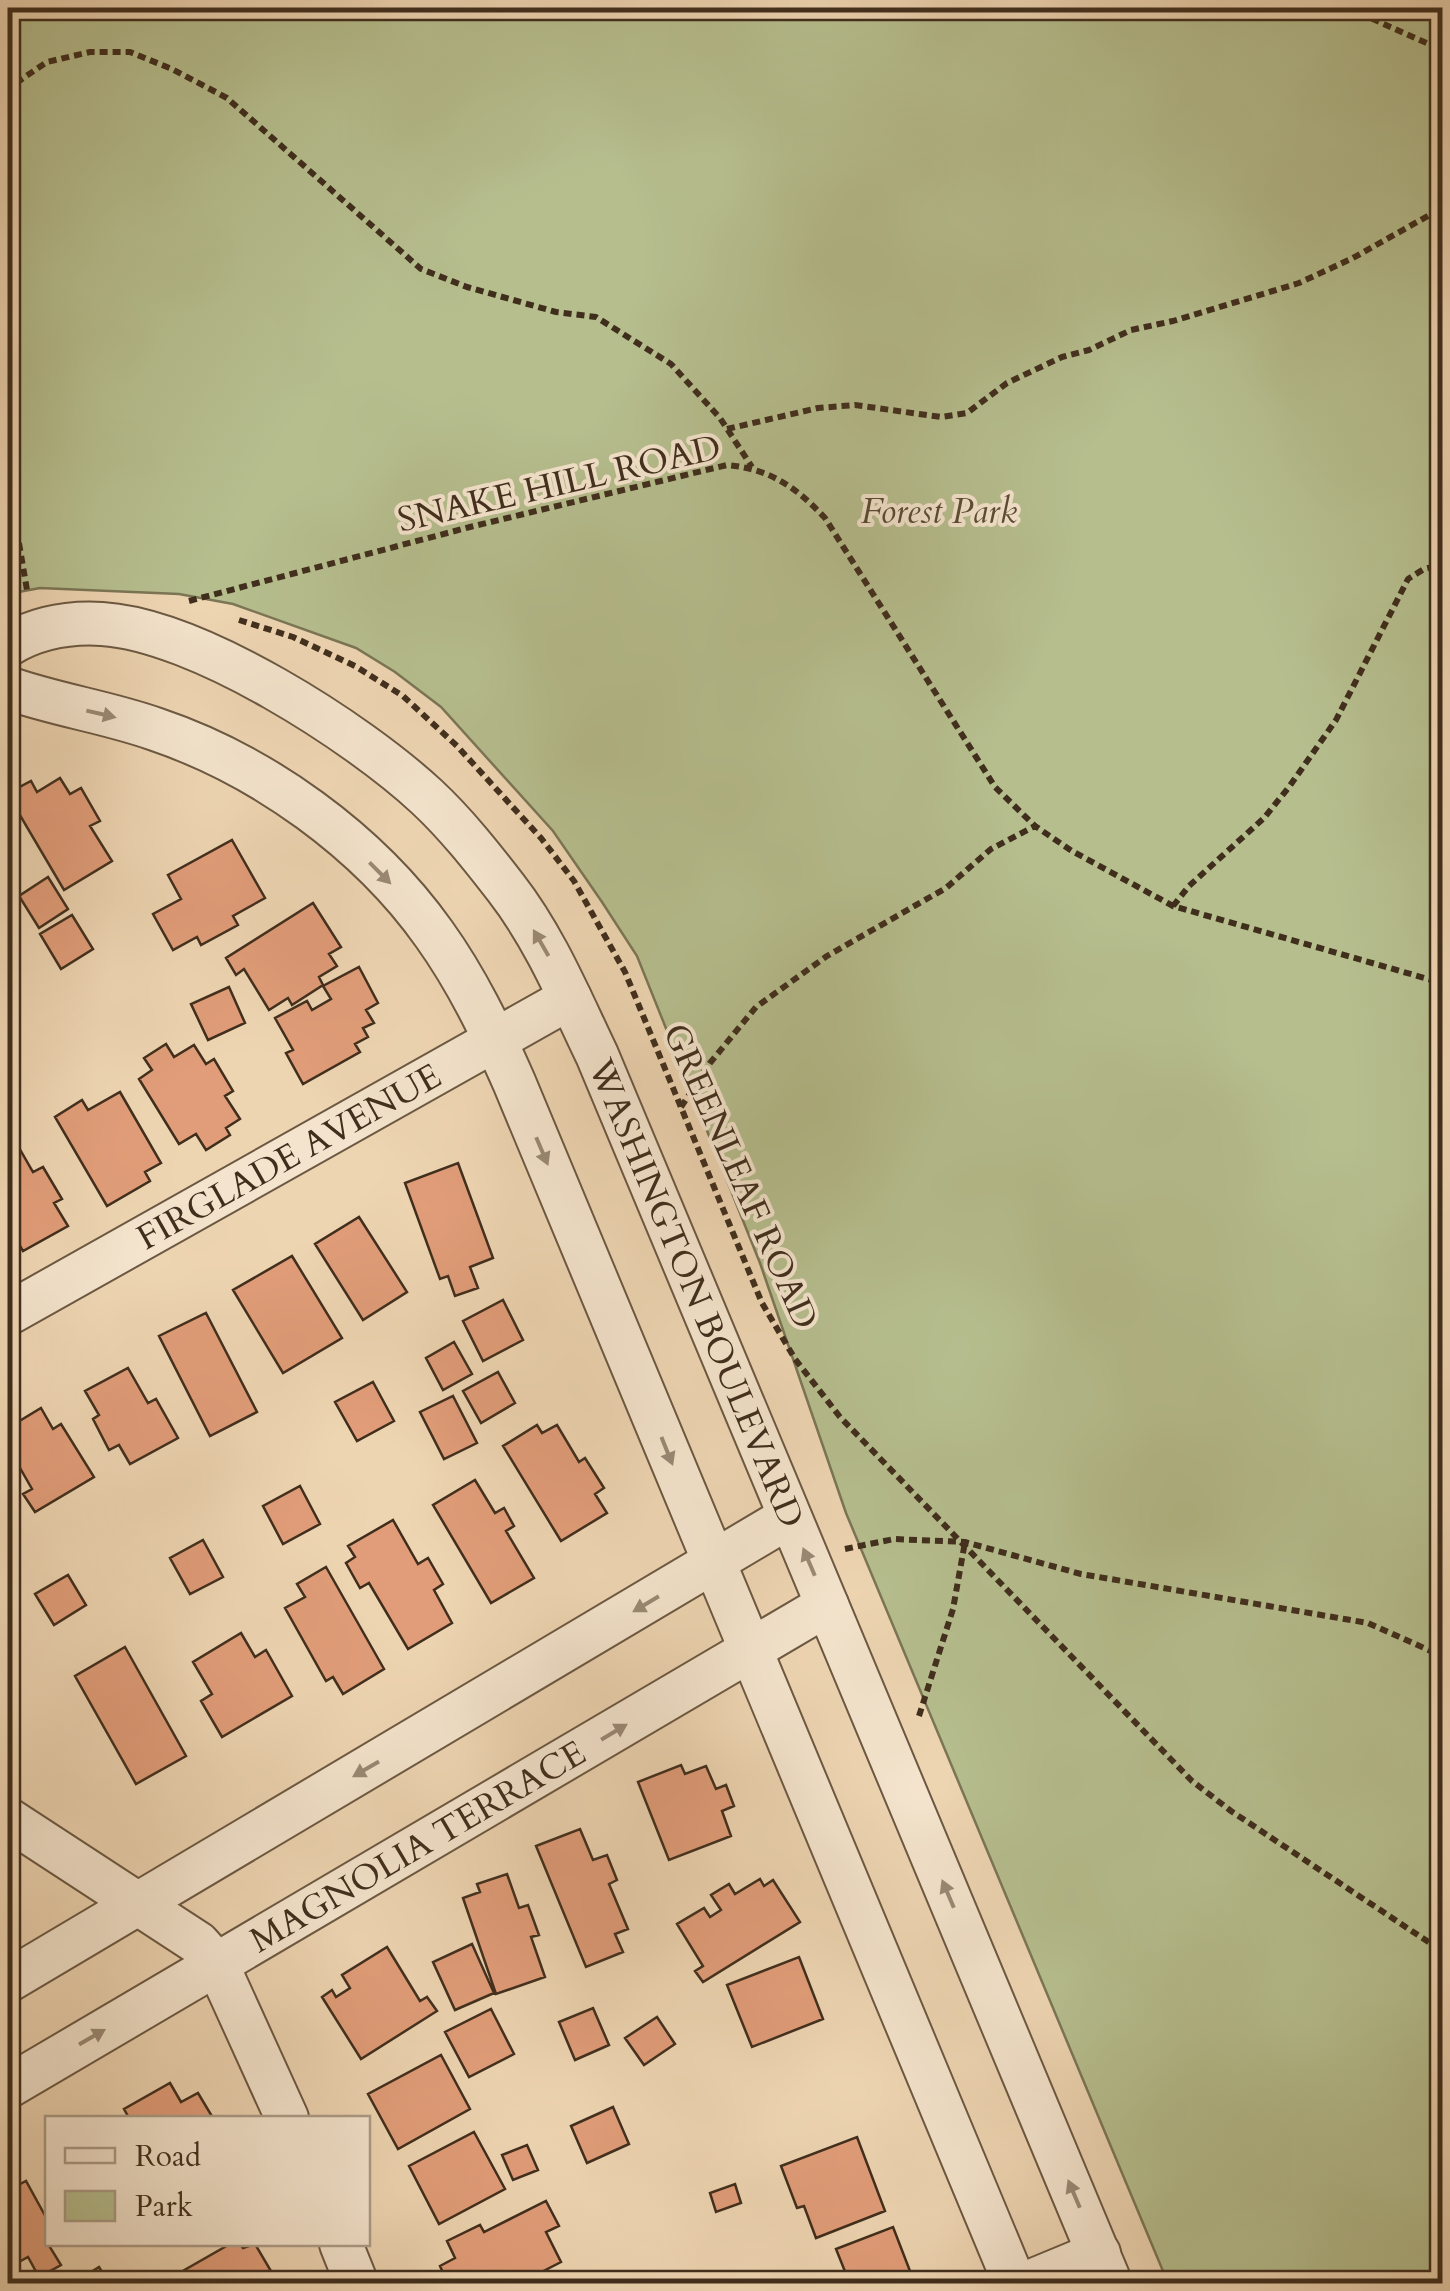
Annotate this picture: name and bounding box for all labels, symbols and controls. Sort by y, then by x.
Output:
street label: SNAKE HILL ROAD [393,423,725,544]
park label: Forest Park [861,488,1018,536]
one-way arrow [86,707,117,722]
one-way arrow [367,861,391,884]
one-way arrow [532,929,550,957]
street label: GREENLEAF ROAD [651,1016,829,1337]
street label: WASHINGTON BOULEVARD [576,1051,815,1535]
street label: FIRGLADE AVENUE [128,1052,450,1262]
one-way arrow [535,1136,551,1166]
one-way arrow [660,1436,676,1466]
one-way arrow [801,1547,817,1577]
one-way arrow [632,1595,660,1612]
one-way arrow [600,1724,628,1741]
street label: MAGNOLIA TERRACE [241,1729,595,1965]
one-way arrow [352,1760,380,1777]
one-way arrow [940,1879,956,1909]
one-way arrow [78,2029,106,2046]
legend [45,2116,370,2246]
text: Road [135,2136,201,2177]
one-way arrow [1066,2179,1082,2208]
text: Park [135,2186,193,2227]

